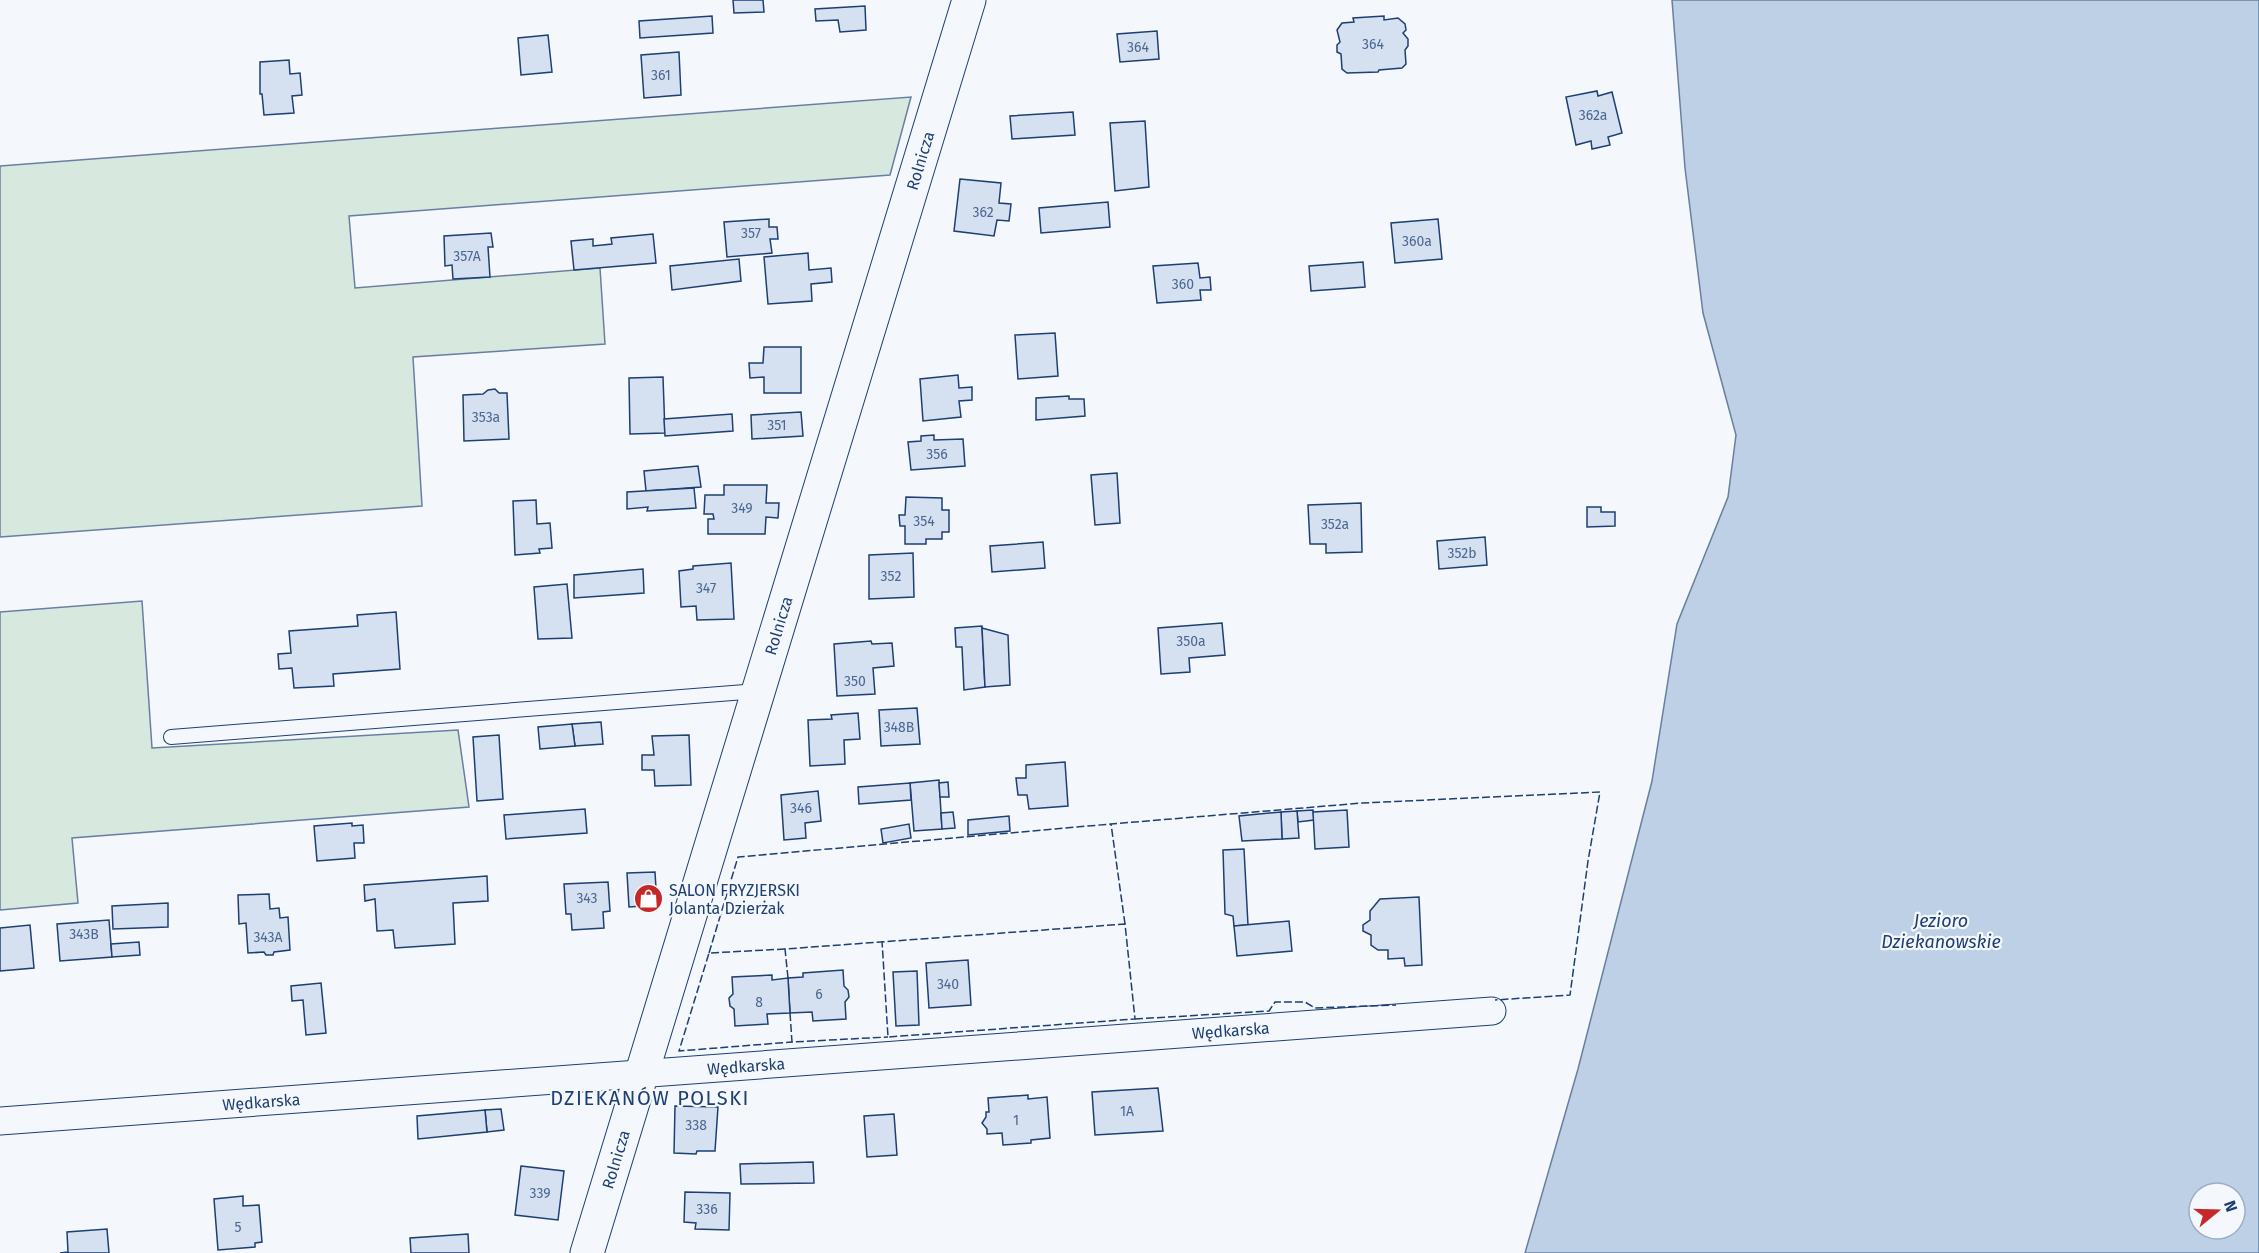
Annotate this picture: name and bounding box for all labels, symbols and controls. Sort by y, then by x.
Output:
house number: 364 [1362,36,1384,53]
house number: 364 [1127,39,1149,56]
house number: 361 [651,67,671,84]
house number: 362a [1579,107,1607,124]
street label: Rolnicza [902,129,938,192]
house number: 362 [972,204,994,221]
house number: 357 [741,225,761,242]
house number: 360a [1402,233,1432,250]
house number: 357A [453,248,481,265]
house number: 360 [1172,276,1194,293]
house number: 353a [472,409,500,426]
house number: 351 [767,417,787,434]
house number: 356 [926,446,948,463]
house number: 349 [731,500,753,517]
house number: 354 [913,513,935,530]
house number: 352a [1321,516,1349,533]
house number: 352b [1447,545,1477,562]
house number: 352 [881,568,901,585]
house number: 347 [696,580,716,597]
street label: Rolnicza [760,594,796,657]
house number: 350a [1176,633,1206,650]
house number: 350 [844,673,866,690]
house number: 348B [884,719,914,736]
house number: 346 [790,800,812,817]
place label: SALON FRYZJERSKI Jolanta Dzierżak [669,881,800,918]
shop icon: SALON FRYZJERSKI Jolanta Dzierżak [632,883,664,915]
house number: 343 [576,890,598,907]
water label: Jezioro Dziekanowskie [1881,910,2001,953]
house number: 343B [69,926,99,943]
house number: 343A [253,929,283,946]
house number: 340 [937,976,959,993]
house number: 6 [815,986,823,1003]
house number: 8 [755,994,763,1011]
street label: Wędkarska [1191,1018,1270,1043]
street label: Wędkarska [706,1054,786,1078]
district label: DZIEKANÓW POLSKI [550,1086,750,1110]
street label: Wędkarska [222,1089,301,1114]
house number: 1A [1120,1103,1134,1120]
house number: 1 [1013,1112,1019,1129]
house number: 338 [685,1117,707,1134]
street label: Rolnicza [598,1128,633,1191]
north arrow [2187,1181,2247,1241]
house number: 339 [529,1185,551,1202]
text: N [2220,1198,2241,1214]
house number: 336 [696,1201,718,1218]
house number: 5 [234,1219,242,1236]

